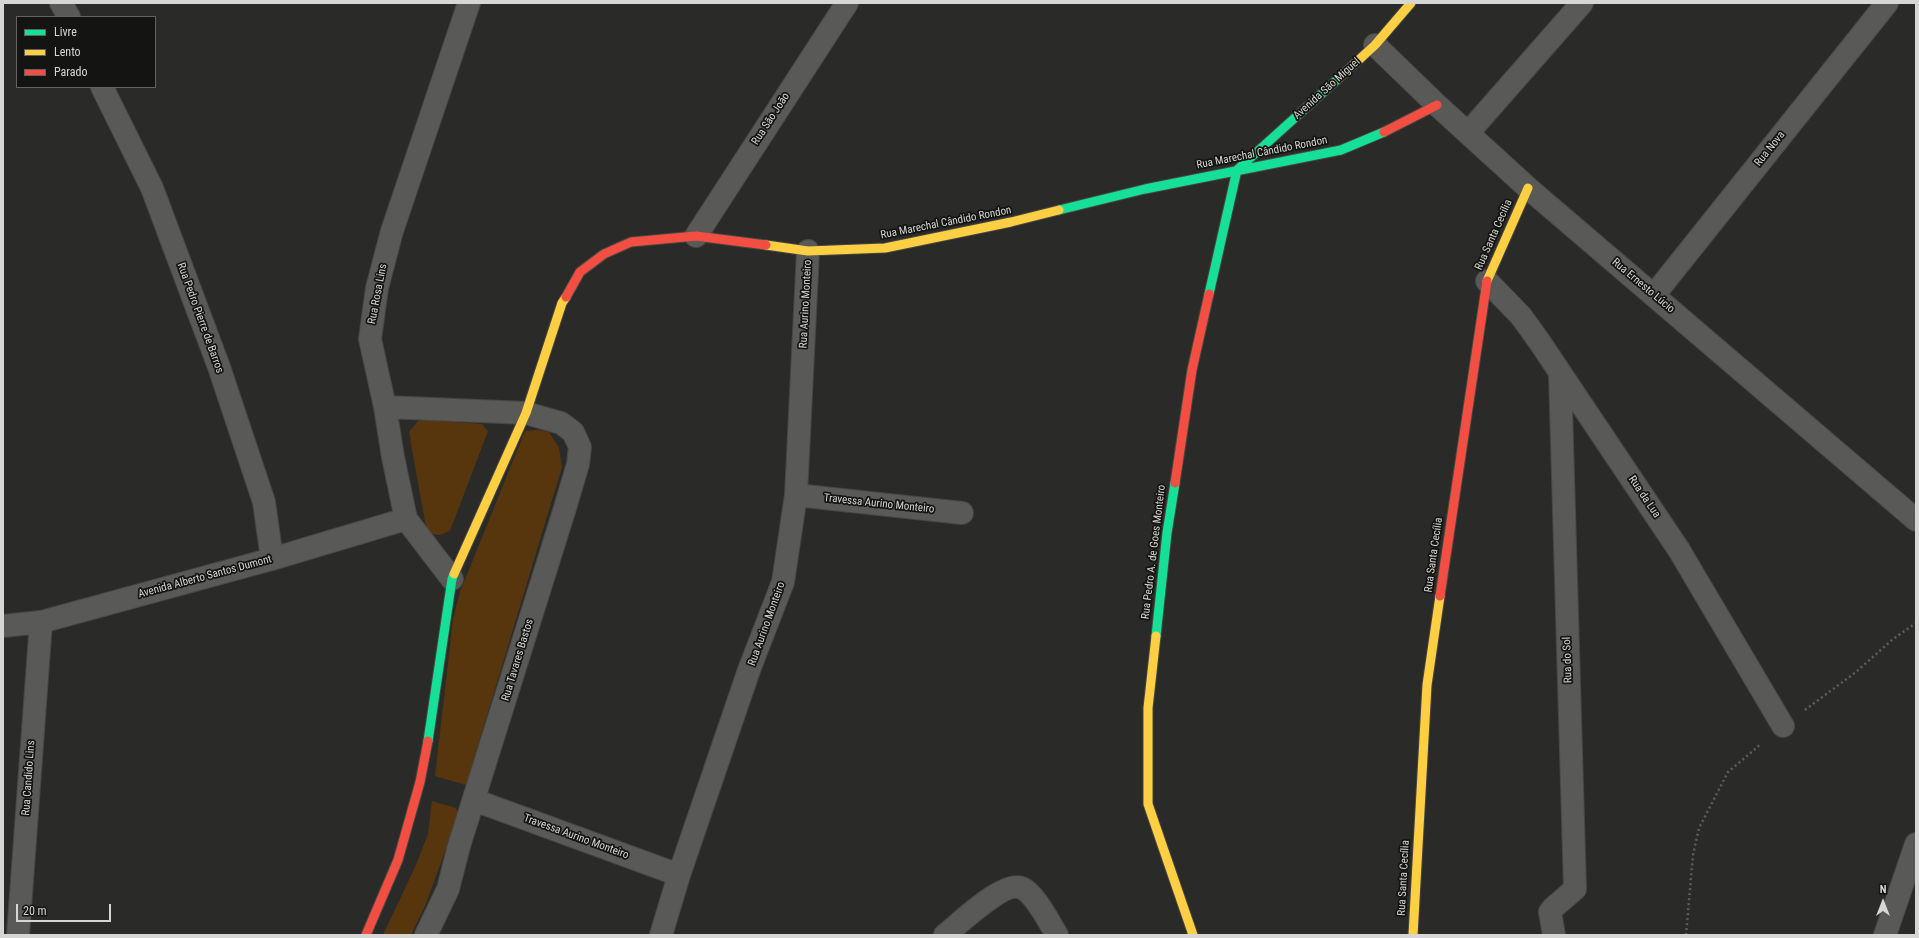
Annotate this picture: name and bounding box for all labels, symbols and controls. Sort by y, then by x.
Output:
legend [16,16,156,88]
text: Livre [54,25,77,39]
text: Lento [54,45,81,59]
street label: Avenida São Miguel [1291,56,1363,122]
text: Parado [54,65,87,79]
street label: Rua São João [749,90,793,148]
street label: Rua Nova [1752,129,1788,169]
street label: Rua Marechal Cândido Rondon [1195,134,1329,172]
street label: Rua Santa Cecília [1473,198,1515,272]
street label: Rua Marechal Cândido Rondon [879,204,1013,242]
street label: Rua Ernesto Lúcio [1609,256,1677,316]
street label: Rua Aurino Monteiro [797,259,815,349]
street label: Rua Pedro Pierre de Barros [174,261,226,375]
street label: Rua Rosa Lins [366,263,390,325]
street label: Rua da Lua [1625,474,1663,520]
street label: Rua Pedro A. de Goes Monteiro [1139,484,1169,620]
street label: Travessa Aurino Monteiro [823,492,935,516]
street label: Rua Santa Cecília [1422,517,1446,593]
street label: Avenida Alberto Santos Dumont [137,553,273,601]
street label: Rua Aurino Monteiro [746,580,788,668]
street label: Rua Tavares Bastos [499,617,537,703]
street label: Rua do Sol [1561,637,1575,683]
street label: Rua Candido Lins [20,740,38,816]
street label: Travessa Aurino Monteiro [522,812,630,862]
street label: Rua Santa Cecília [1395,840,1413,916]
north arrow [1863,882,1903,922]
text: N [1880,883,1886,896]
scale bar [18,896,113,922]
text: 20 m [23,904,47,918]

